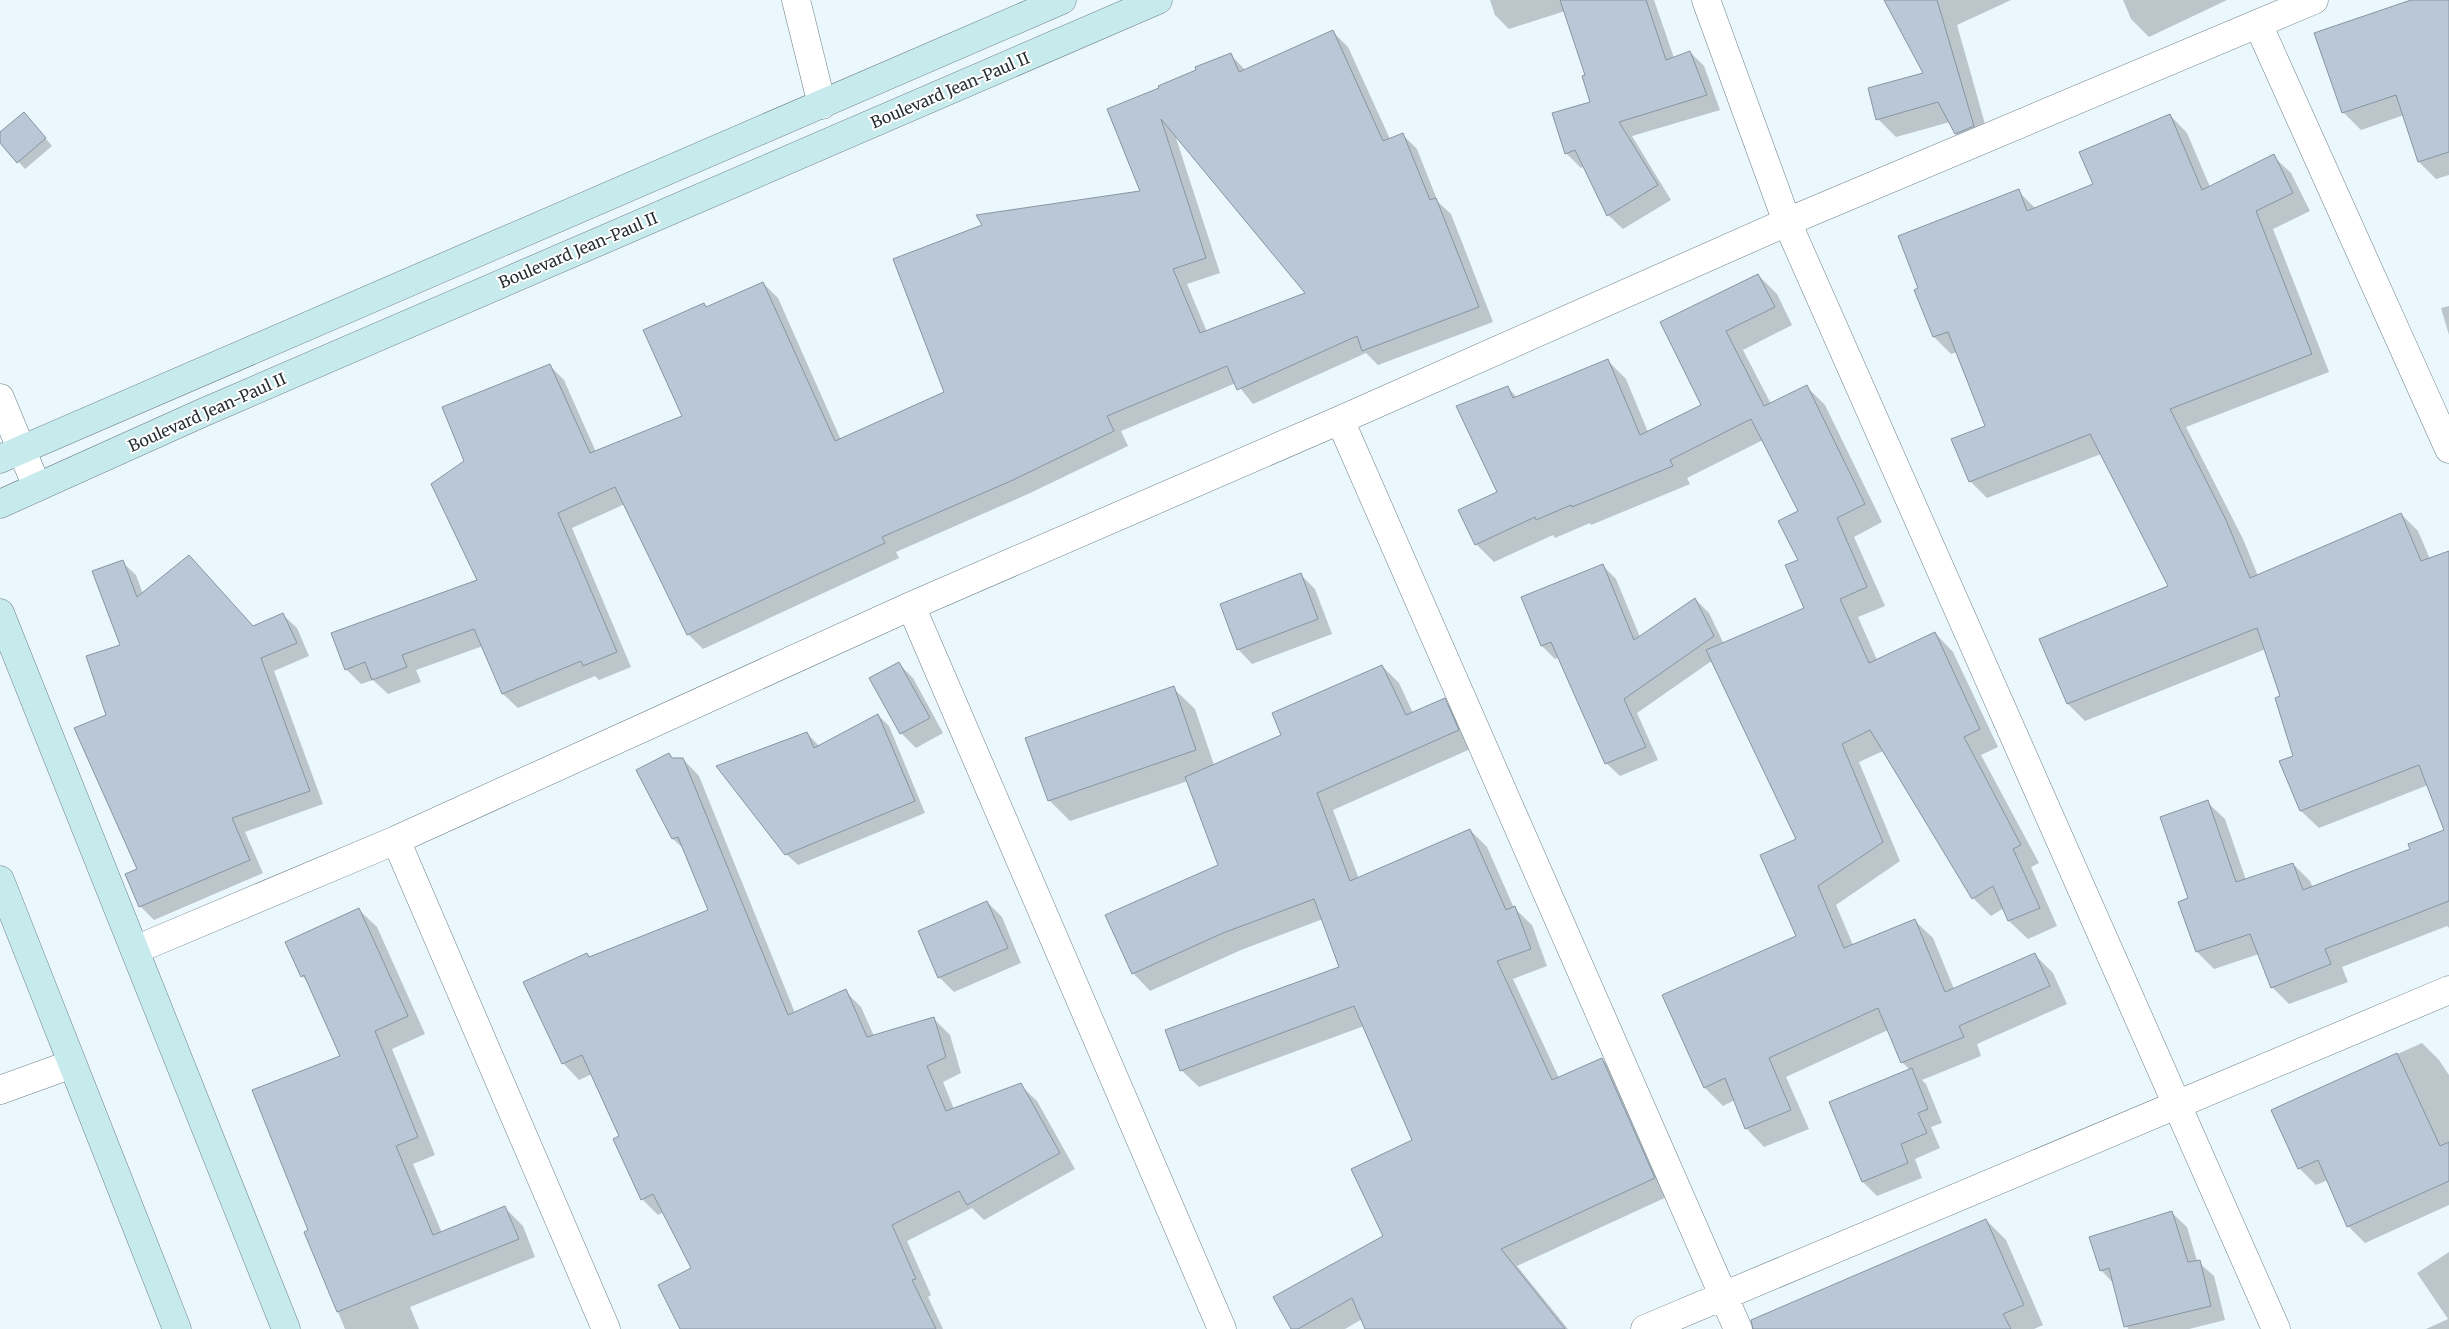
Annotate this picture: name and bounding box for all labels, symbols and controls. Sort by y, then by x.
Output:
street label: Boulevard Jean-Paul II [868,47,1032,133]
street label: Boulevard Jean-Paul II [496,207,660,293]
street label: Boulevard Jean-Paul II [125,368,289,456]

